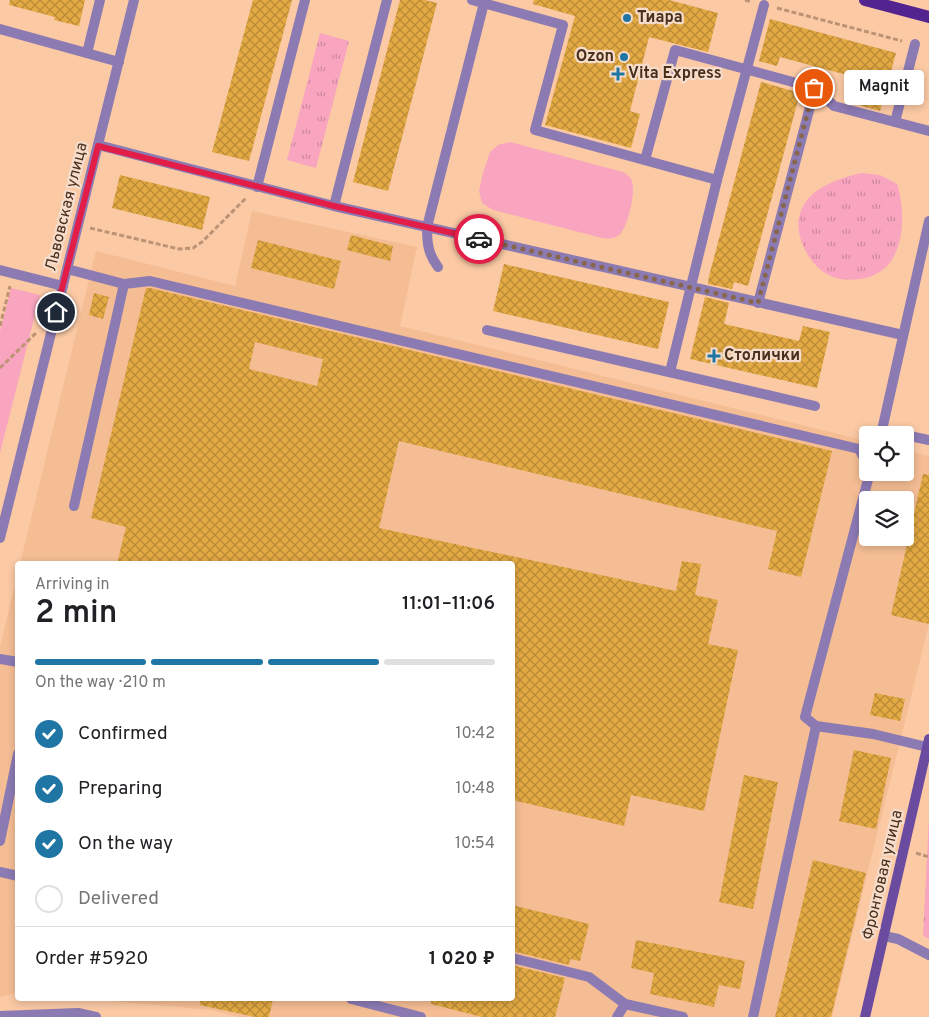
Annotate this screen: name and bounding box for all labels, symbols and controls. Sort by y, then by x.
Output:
place label: Тиара [637,8,683,28]
marker: Тиара [621,12,633,24]
place label: Ozon [576,47,614,67]
marker: Ozon [618,51,630,63]
place label: Vita Express [628,64,722,84]
pin [793,67,835,109]
marker: Vita Express [612,68,624,80]
callout: Magnit [844,70,924,106]
icon: bag [800,74,828,102]
text: Magnit [859,77,909,97]
street label: Львовская улица [41,140,93,274]
courier [454,214,504,264]
icon: car [465,225,493,253]
pin [35,291,77,333]
icon: home [42,298,70,326]
place label: Столички [724,346,800,366]
marker: Столички [708,350,720,362]
map controls [859,426,914,546]
button: locate [859,426,914,481]
button: layers [859,491,914,546]
text: Arriving in [35,575,110,595]
text: 11:01–11:06 [402,592,495,616]
text: 2 min [35,594,117,634]
text: On the way · 210 m [35,673,166,693]
icon: check [35,720,63,748]
text: Confirmed [78,722,168,746]
text: 10:42 [455,724,495,744]
icon: check [35,775,63,803]
text: Preparing [78,777,162,801]
text: 10:48 [455,779,495,799]
street label: Фронтовая улица [858,808,908,942]
icon: check [35,830,63,858]
text: On the way [78,832,173,856]
text: 10:54 [455,834,495,854]
text: Delivered [78,887,159,911]
text: Order #5920 [35,947,149,971]
text: 1 020 ₽ [429,947,495,971]

